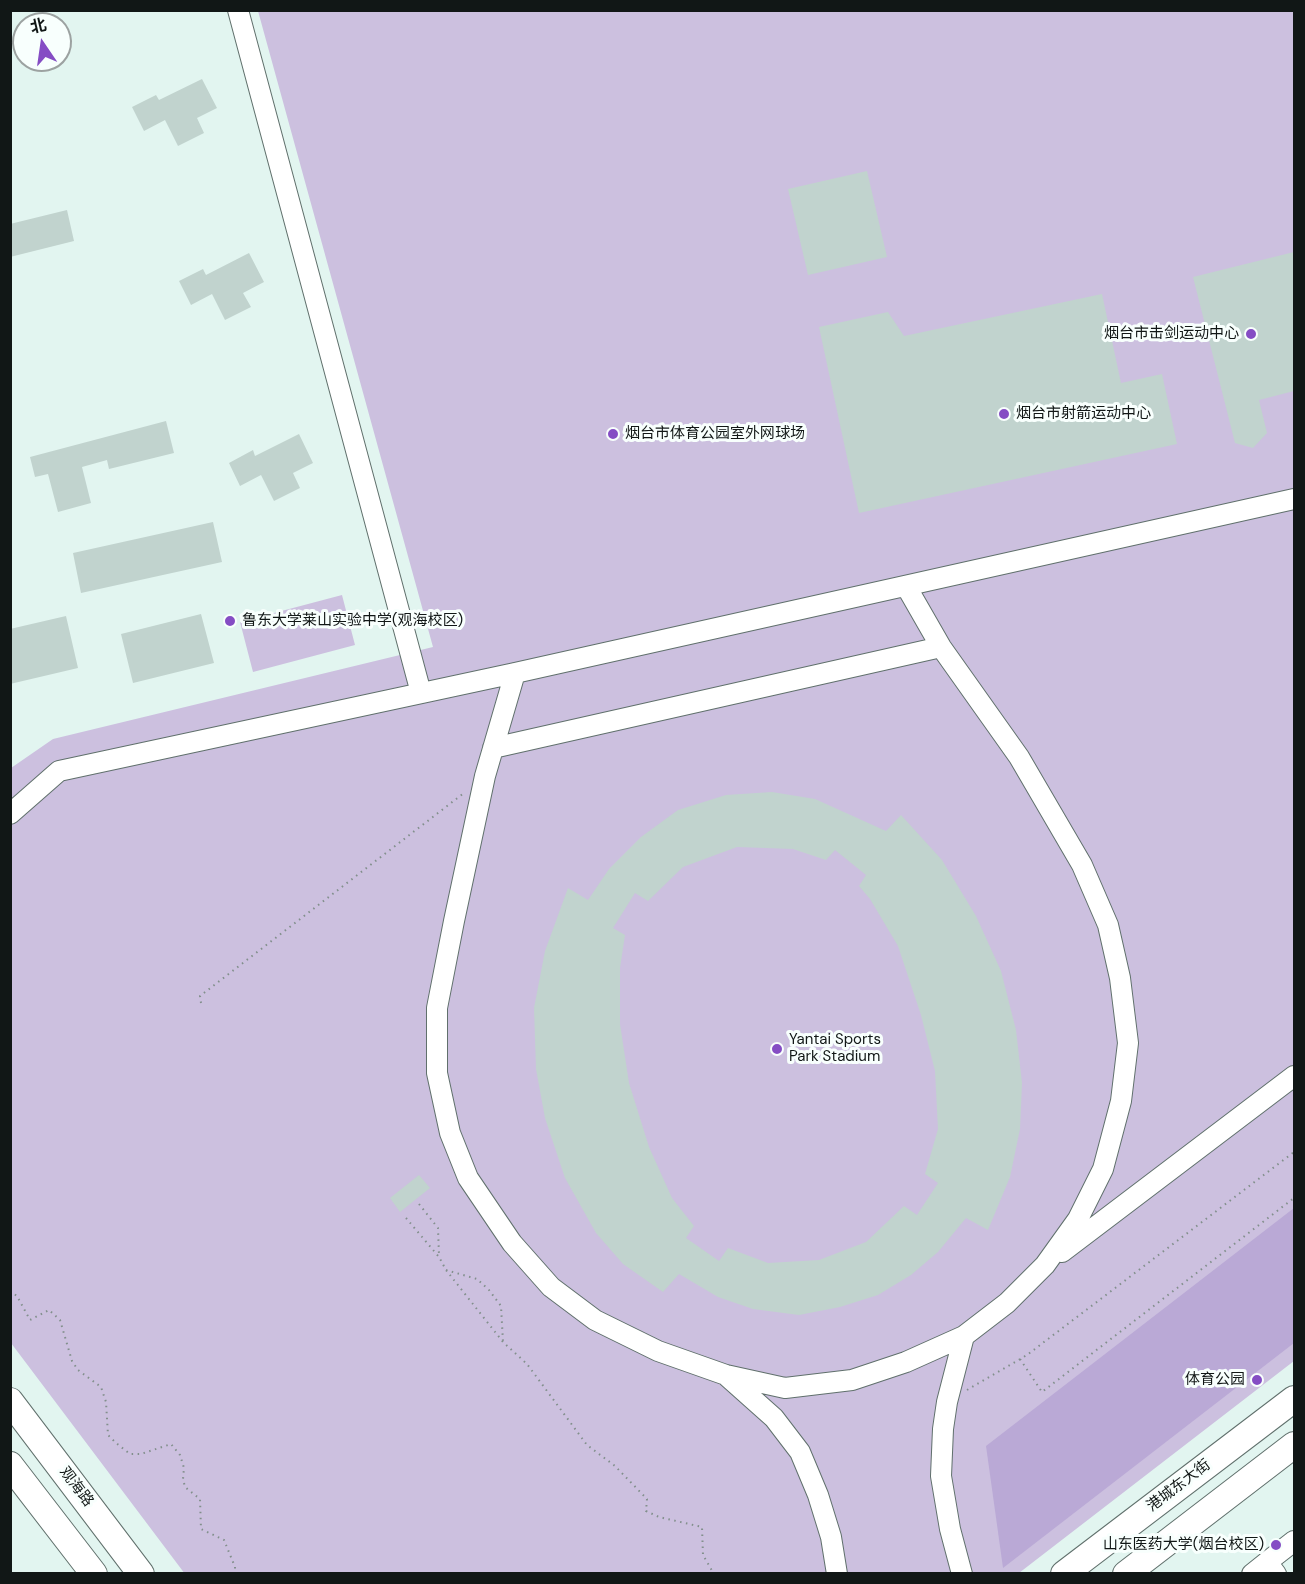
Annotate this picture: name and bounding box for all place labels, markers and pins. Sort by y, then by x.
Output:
place label: 烟台市击剑运动中心 [1104,325,1239,343]
marker: 烟台市击剑运动中心 [1244,327,1258,341]
place label: 烟台市射箭运动中心 [1016,405,1151,423]
marker: 烟台市射箭运动中心 [997,407,1011,421]
place label: 烟台市体育公园室外网球场 [625,425,805,443]
marker: 烟台市体育公园室外网球场 [606,427,620,441]
place label: 鲁东大学莱山实验中学(观海校区) [242,612,463,630]
marker: 鲁东大学莱山实验中学(观海校区) [223,614,237,628]
place label: Yantai Sports Park Stadium [789,1031,881,1066]
marker: Yantai Sports Park Stadium [770,1042,784,1056]
place label: 体育公园 [1185,1371,1245,1389]
marker: 体育公园 [1250,1373,1264,1387]
place label: 山东医药大学(烟台校区) [1103,1536,1264,1554]
marker: 山东医药大学(烟台校区) [1269,1538,1283,1552]

